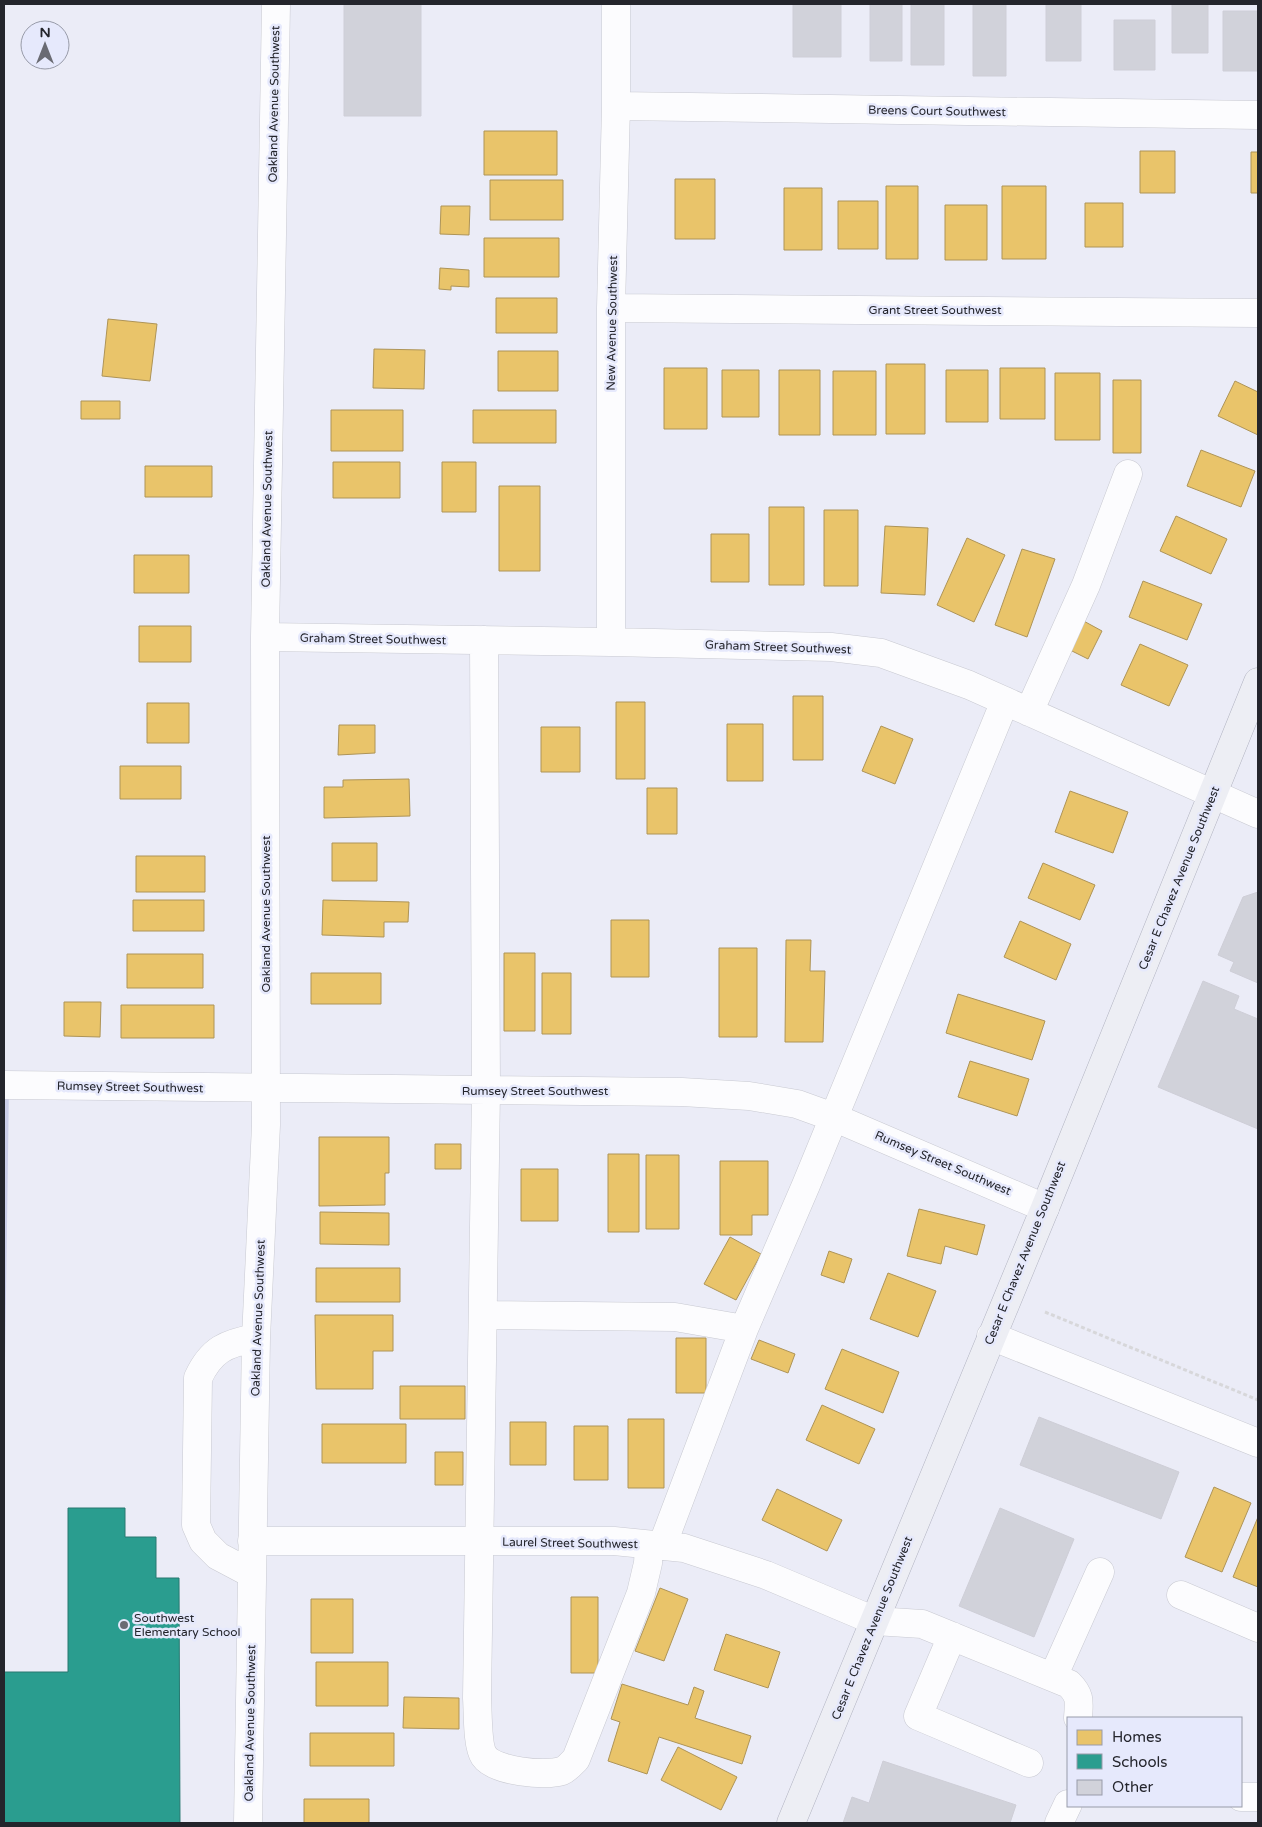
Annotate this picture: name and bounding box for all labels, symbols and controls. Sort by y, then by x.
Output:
north arrow [20,20,70,70]
text: N [39,24,51,41]
street label: Oakland Avenue Southwest [266,25,282,183]
street label: Breens Court Southwest [868,103,1006,119]
street label: New Avenue Southwest [604,255,620,391]
street label: Grant Street Southwest [869,303,1002,317]
street label: Oakland Avenue Southwest [259,430,275,588]
street label: Graham Street Southwest [300,631,447,647]
street label: Graham Street Southwest [705,637,852,657]
street label: Cesar E Chavez Avenue Southwest [1136,784,1222,972]
street label: Oakland Avenue Southwest [259,835,273,993]
street label: Rumsey Street Southwest [57,1079,204,1095]
street label: Rumsey Street Southwest [462,1084,609,1098]
street label: Rumsey Street Southwest [873,1128,1014,1198]
street label: Cesar E Chavez Avenue Southwest [982,1159,1068,1347]
street label: Oakland Avenue Southwest [248,1239,268,1397]
street label: Cesar E Chavez Avenue Southwest [829,1534,915,1722]
street label: Laurel Street Southwest [502,1535,638,1551]
place label: Southwest Elementary School [134,1611,241,1639]
marker: Southwest Elementary School [118,1619,130,1631]
street label: Oakland Avenue Southwest [242,1644,258,1802]
legend [1067,1717,1242,1807]
text: Homes [1112,1728,1162,1746]
text: Schools [1112,1753,1168,1771]
text: Other [1112,1778,1154,1796]

